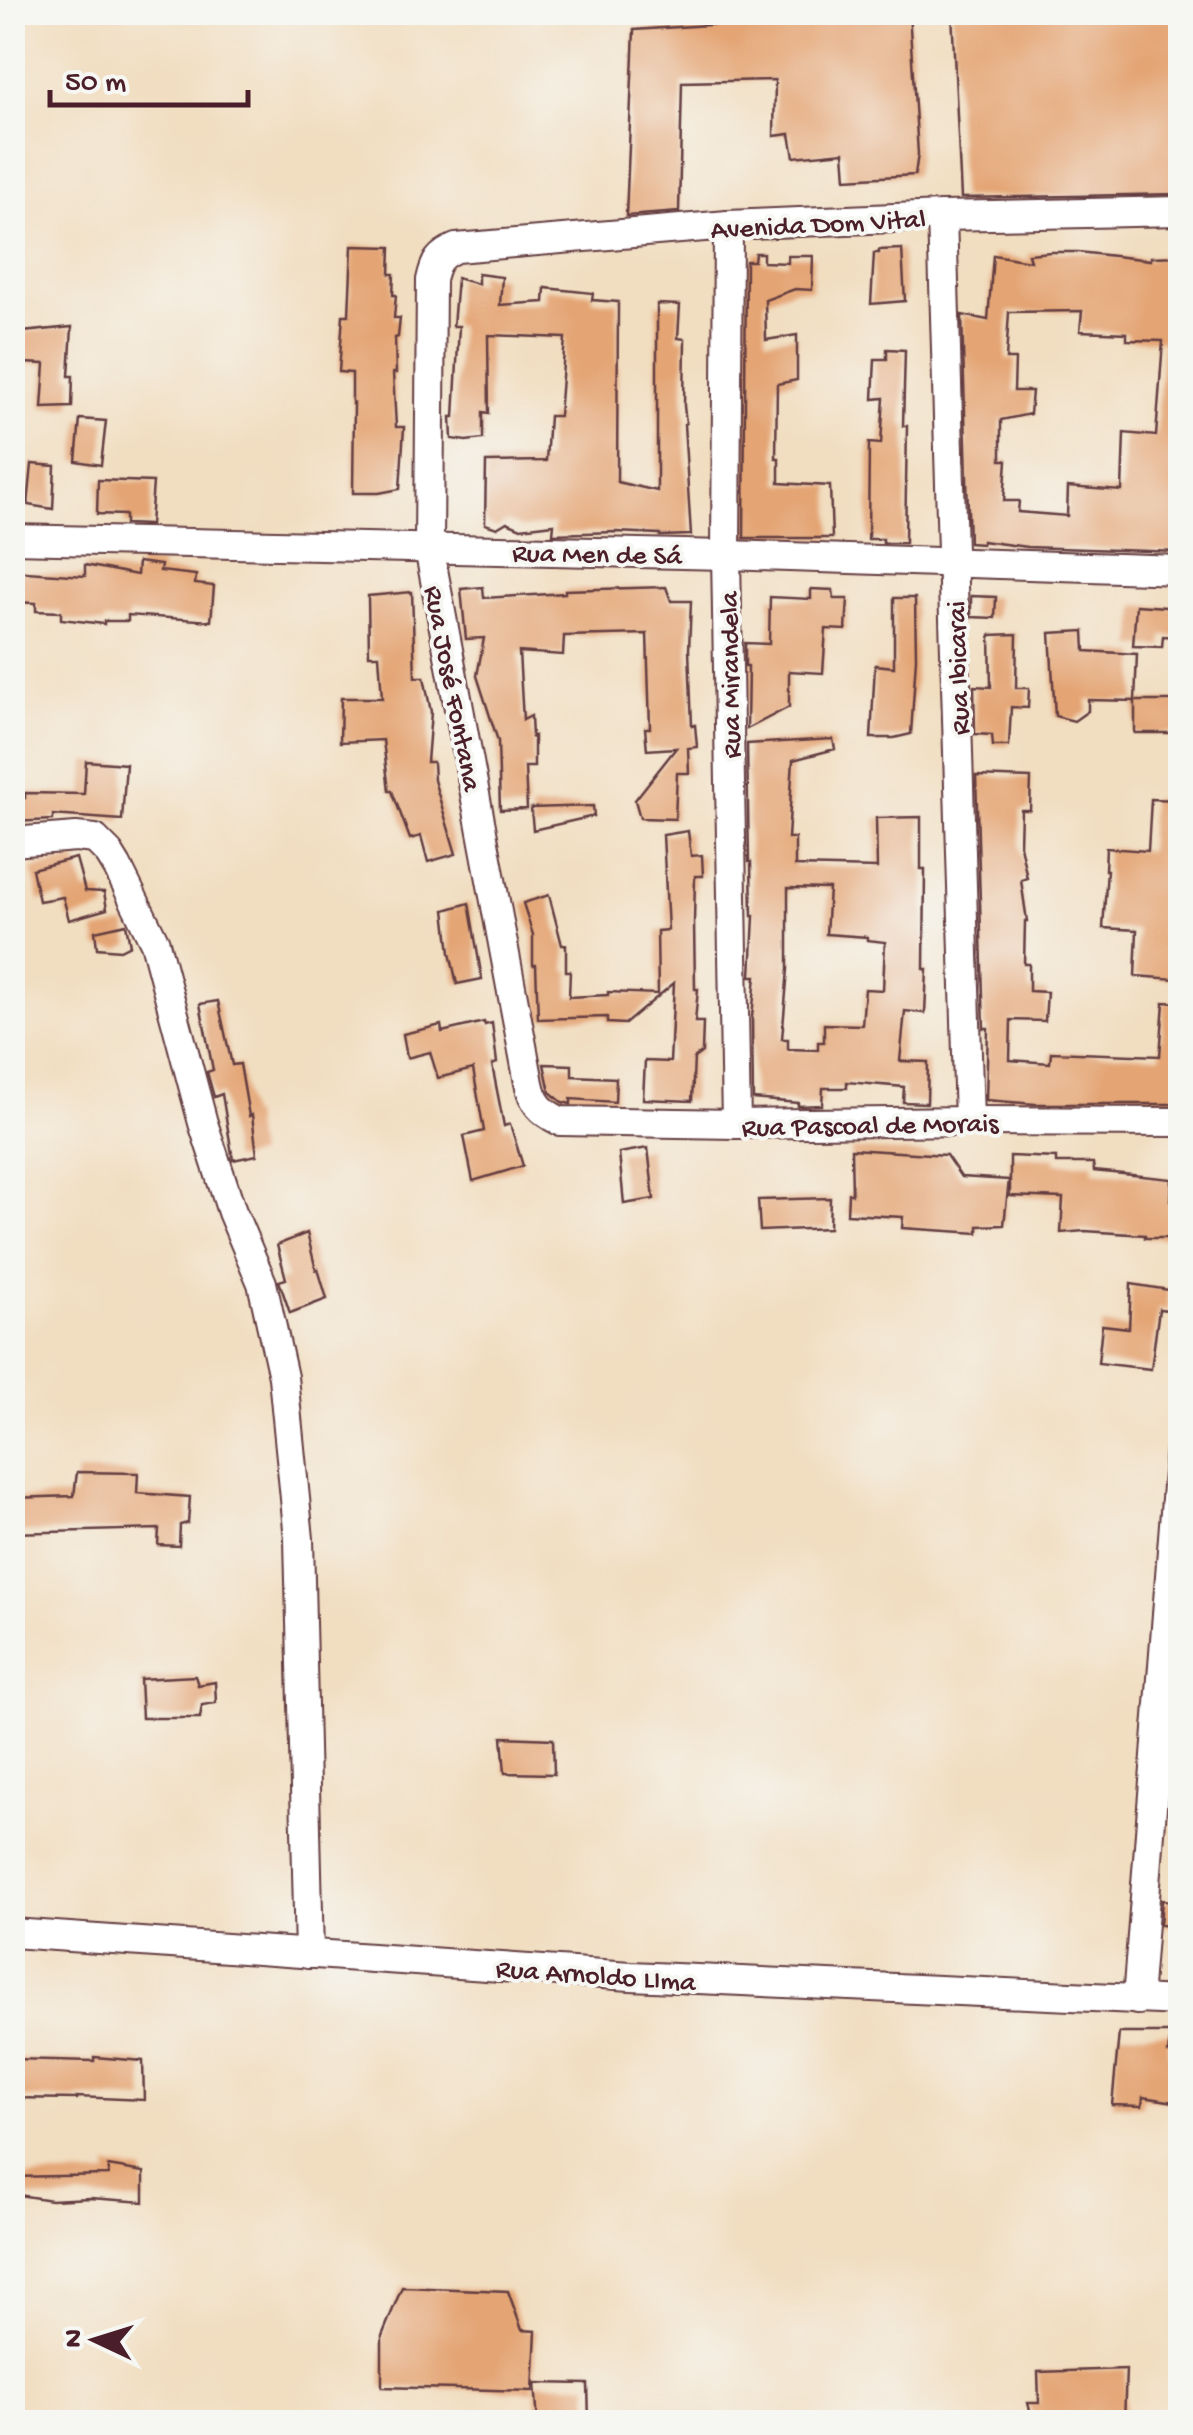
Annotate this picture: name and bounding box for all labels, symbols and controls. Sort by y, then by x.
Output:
scale bar [50,45,248,107]
text: 50 m [65,67,126,102]
street label: Avenida Dom Vital [710,204,927,249]
street label: Rua Men de Sá [512,539,684,575]
street label: Rua José Fontana [414,583,487,796]
street label: Rua Mirandela [715,590,750,759]
street label: Rua Ibicarai [942,600,979,735]
street label: Rua Pascoal de Morais [741,1109,1000,1146]
street label: Rua Arnoldo LIma [495,1954,698,2001]
north arrow [45,2290,145,2390]
text: N [57,2328,92,2349]

